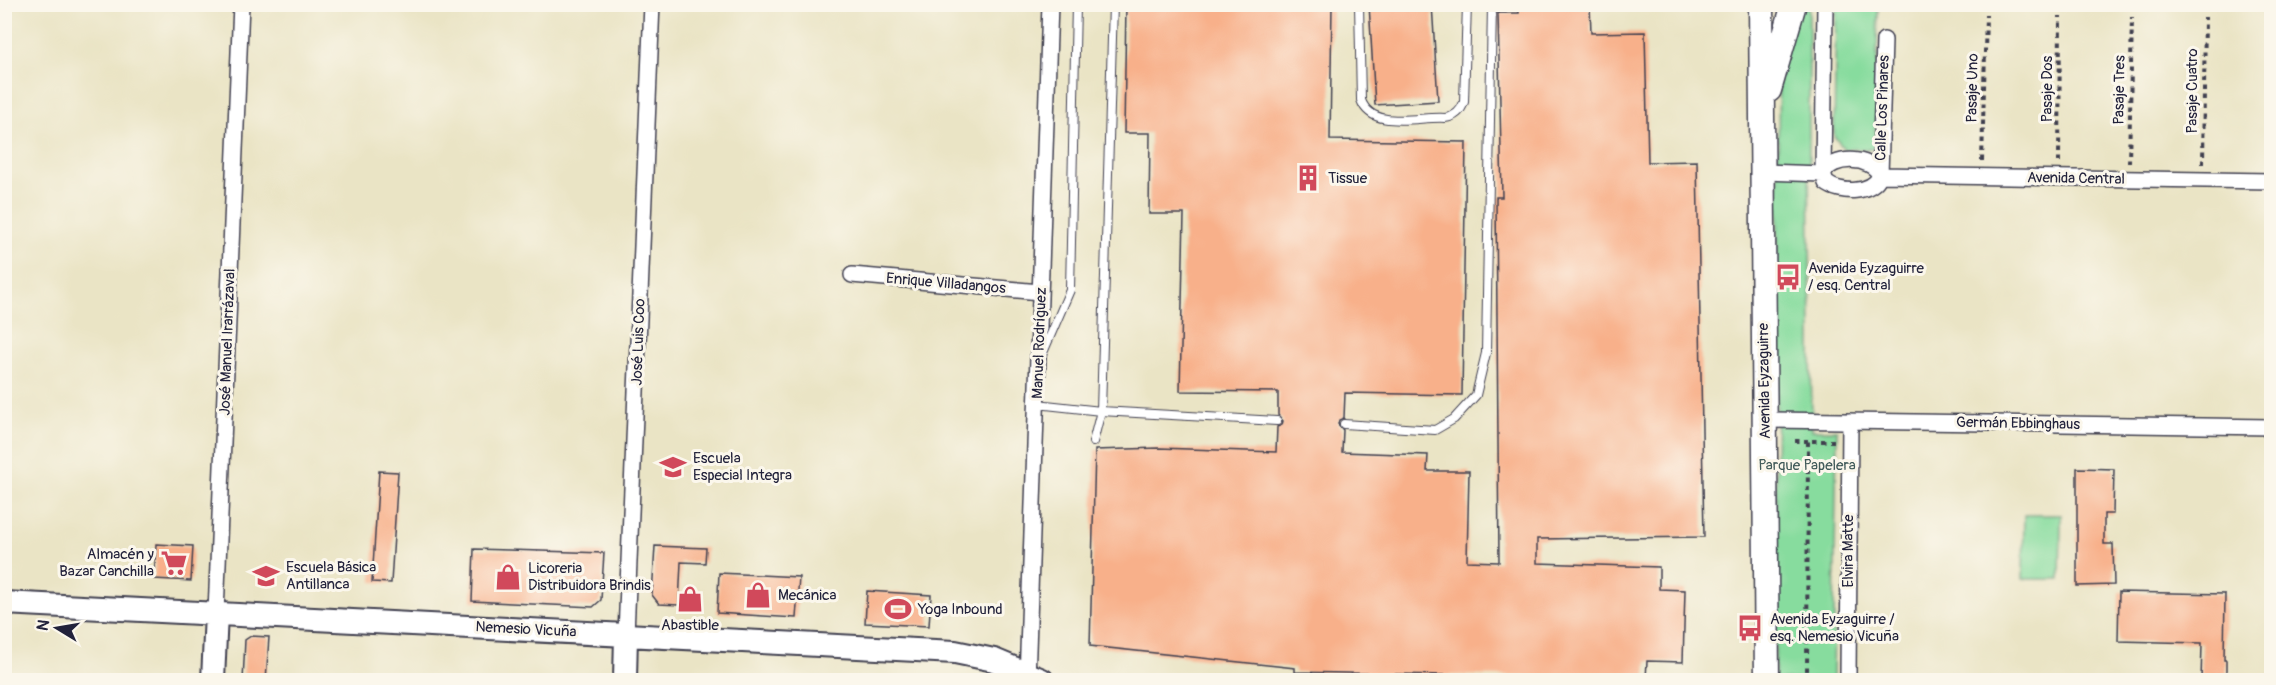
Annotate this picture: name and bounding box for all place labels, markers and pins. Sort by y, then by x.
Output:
building icon: Tissue [1293,163,1323,193]
place label: Tissue [1328,169,1368,188]
place label: Avenida Eyzaguirre / esq. Central [1808,259,1925,295]
bus stop icon: Avenida Eyzaguirre / esq. Central [1773,262,1803,292]
place label: Escuela Especial Integra [693,449,792,485]
school or university icon: Escuela Especial Integra [658,452,688,482]
place label: Almacén y Bazar Canchilla [59,545,155,581]
supermarket icon: Almacén y Bazar Canchilla [159,548,189,578]
place label: Escuela Básica Antillanca [286,558,376,594]
place label: Licoreria Distribuidora Brindis [528,559,651,595]
school or university icon: Escuela Básica Antillanca [251,561,281,591]
shop icon: Licoreria Distribuidora Brindis [493,562,523,592]
shop icon: Mecánica [743,580,773,610]
shop icon: Abastible [675,584,705,614]
place label: Mecánica [778,586,837,605]
sports icon: Yoga Inbound [883,594,913,624]
place label: Yoga Inbound [917,600,1003,619]
place label: Avenida Eyzaguirre / esq. Nemesio Vicuña [1770,610,1899,646]
bus stop icon: Avenida Eyzaguirre / esq. Nemesio Vicuña [1735,613,1765,643]
place label: Abastible [661,616,720,635]

